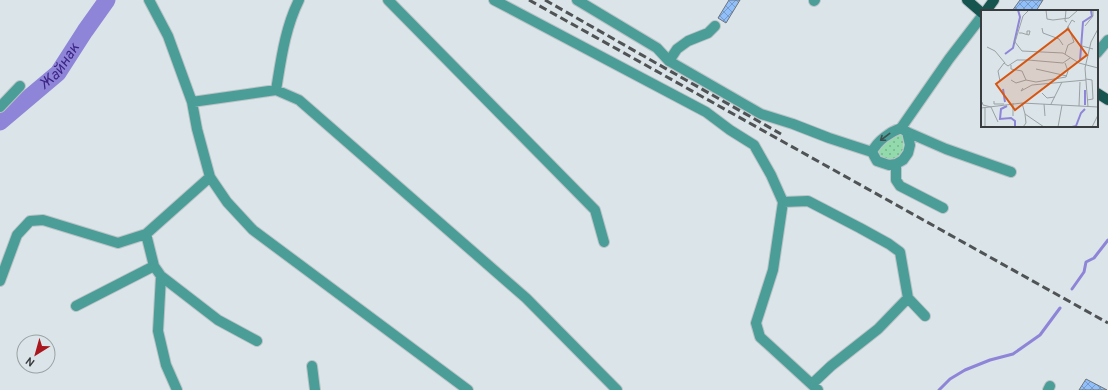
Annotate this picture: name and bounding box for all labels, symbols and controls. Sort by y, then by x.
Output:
inset map [981,10,1098,127]
water label: Жайнак [35,39,84,94]
one-way arrow [880,133,891,142]
north arrow [16,334,56,374]
text: N [23,353,38,369]

